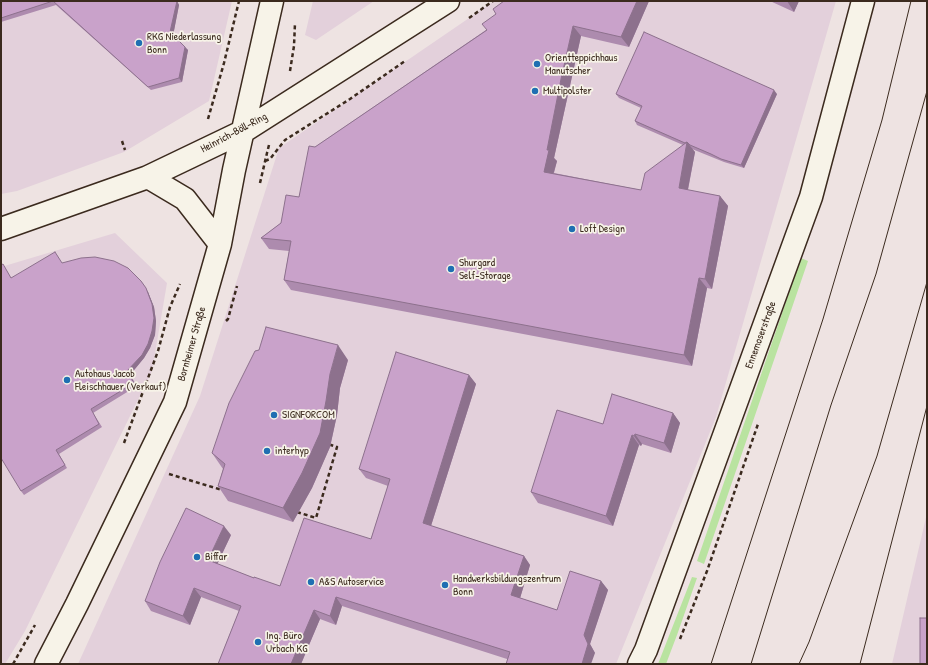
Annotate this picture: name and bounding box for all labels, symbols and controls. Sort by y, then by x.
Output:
place label: RKG Niederlassung Bonn [147,30,221,56]
marker: RKG Niederlassung Bonn [134,38,144,48]
place label: Orientteppichhaus Manutscher [545,51,617,77]
marker: Orientteppichhaus Manutscher [532,59,542,69]
place label: Multipolster [543,84,592,98]
marker: Multipolster [530,86,540,96]
street label: Heinrich-Böll-Ring [198,110,270,156]
place label: Loft Design [580,222,625,236]
marker: Loft Design [567,224,577,234]
place label: Shurgard Self-Storage [459,256,511,282]
marker: Shurgard Self-Storage [446,264,456,274]
street label: Ennemoserstraße [743,300,779,370]
street label: Bornheimer Straße [175,305,209,383]
place label: Autohaus Jacob Fleischhauer (Verkauf) [75,367,166,393]
marker: Autohaus Jacob Fleischhauer (Verkauf) [62,375,72,385]
place label: SIGNFORCOM [282,408,335,422]
marker: SIGNFORCOM [269,410,279,420]
place label: interhyp [275,444,309,458]
marker: interhyp [262,446,272,456]
place label: Biffar [205,550,227,564]
marker: Biffar [192,552,202,562]
place label: Handwerksbildungszentrum Bonn [453,572,561,598]
place label: A&S Autoservice [319,575,384,589]
marker: A&S Autoservice [306,577,316,587]
marker: Handwerksbildungszentrum Bonn [440,580,450,590]
place label: Ing. Büro Urbach KG [266,629,308,655]
marker: Ing. Büro Urbach KG [253,637,263,647]

